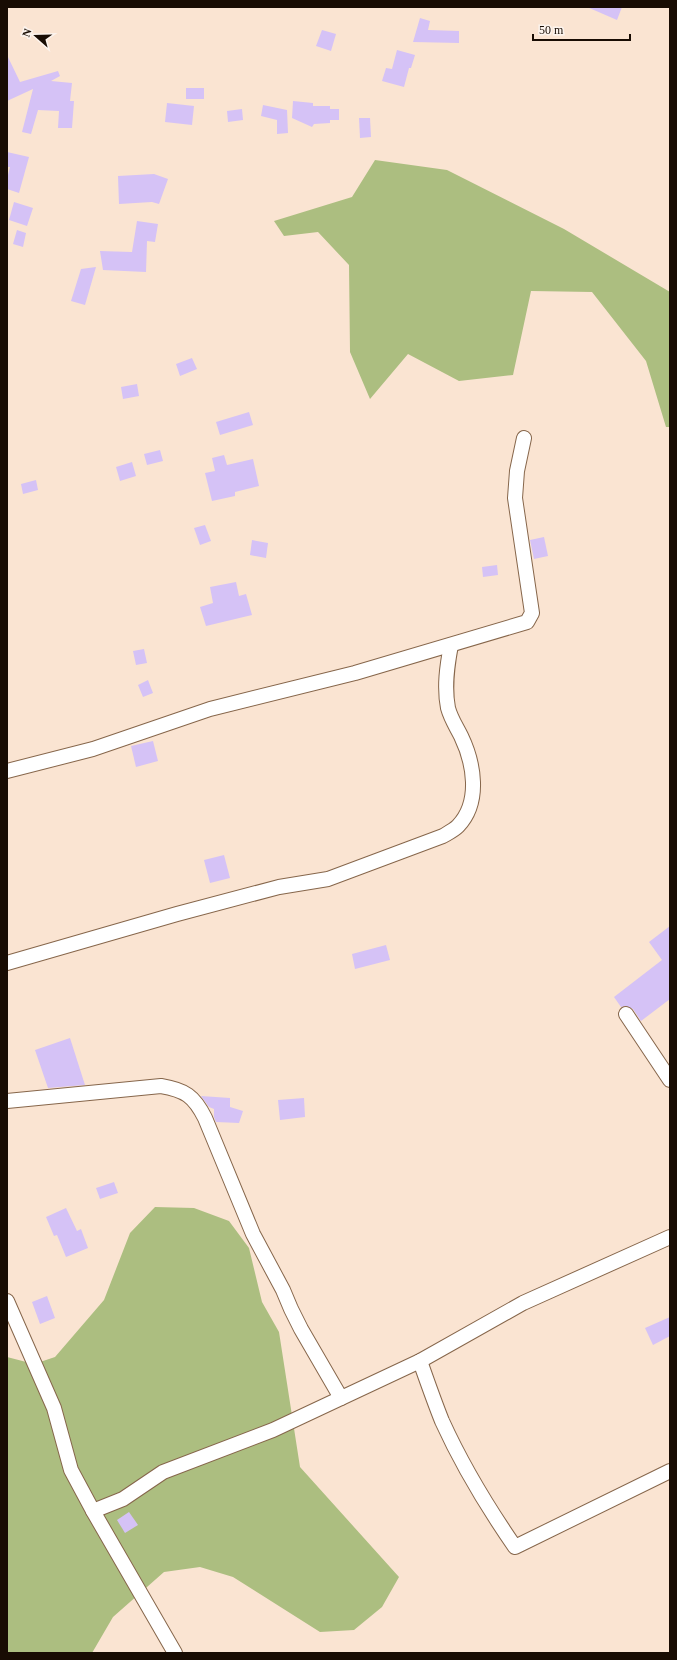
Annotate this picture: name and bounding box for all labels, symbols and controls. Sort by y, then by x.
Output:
north arrow [16,16,56,56]
scale bar [533,16,630,42]
text: 50 m [539,23,564,37]
text: N [20,27,34,38]

